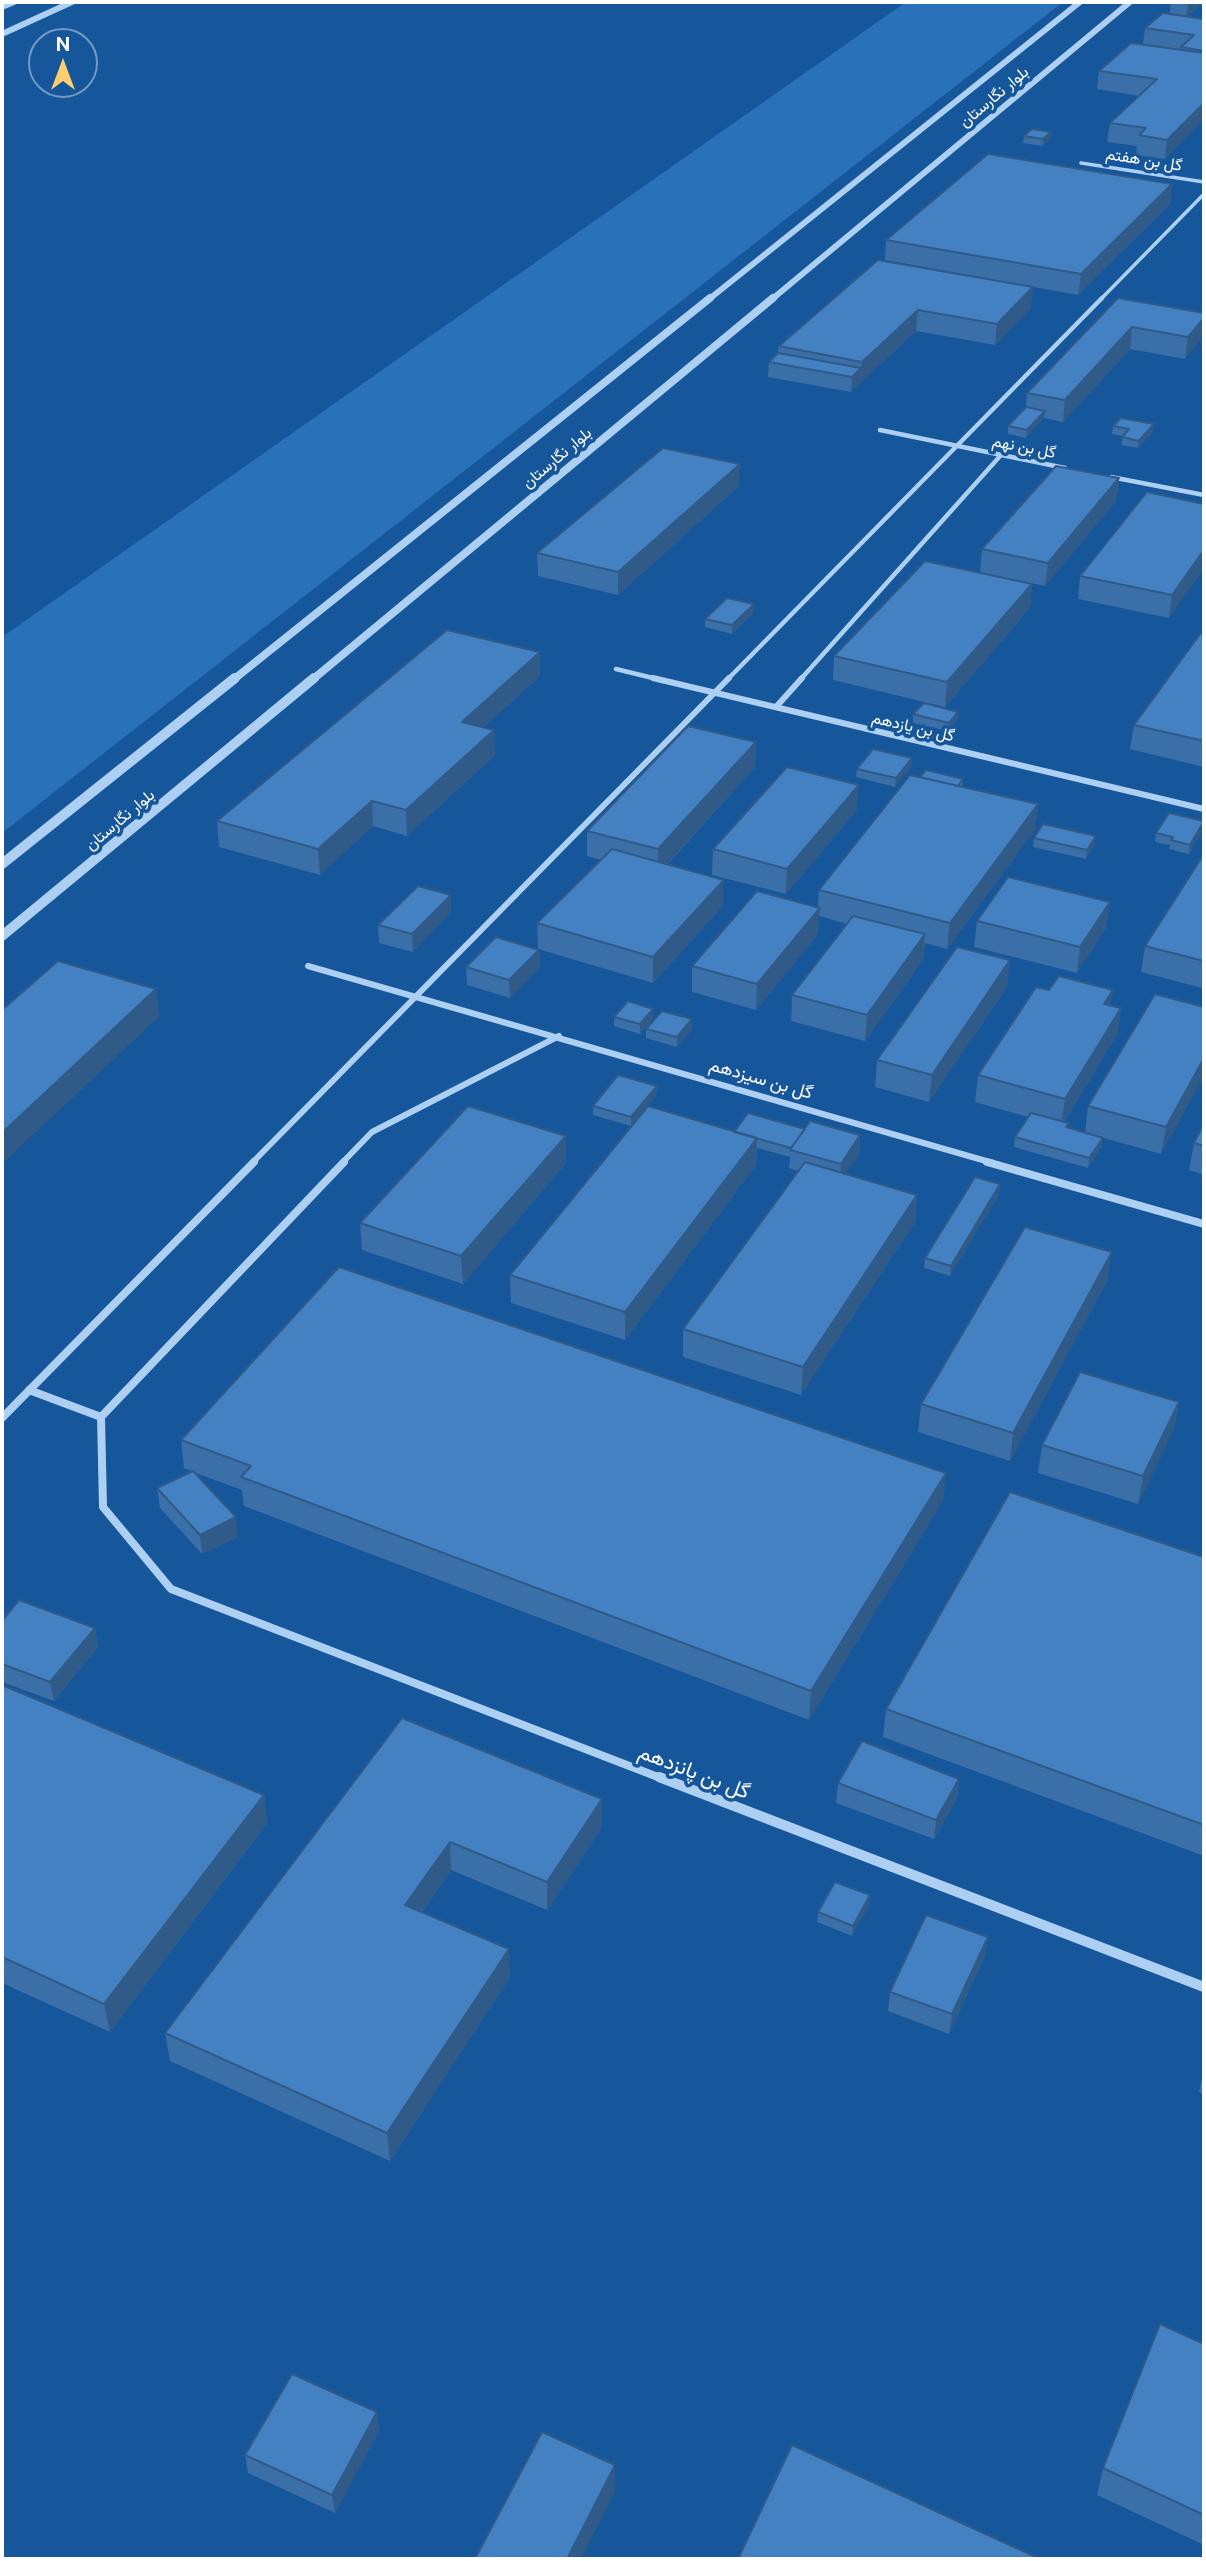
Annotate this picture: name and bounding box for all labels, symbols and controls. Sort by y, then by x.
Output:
north arrow [28,28,98,98]
text: N [56,33,70,55]
street label: بلوار نگارستان [955,62,1033,132]
street label: گل بن هفتم [1105,145,1183,175]
street label: بلوار نگارستان [518,423,596,493]
street label: گل بن نهم [990,431,1058,463]
street label: گل بن یازدهم [870,708,956,746]
street label: بلوار نگارستان [81,785,159,855]
street label: گل بن سیزدهم [707,1054,815,1104]
street label: گل بن پانزدهم [635,1739,753,1805]

